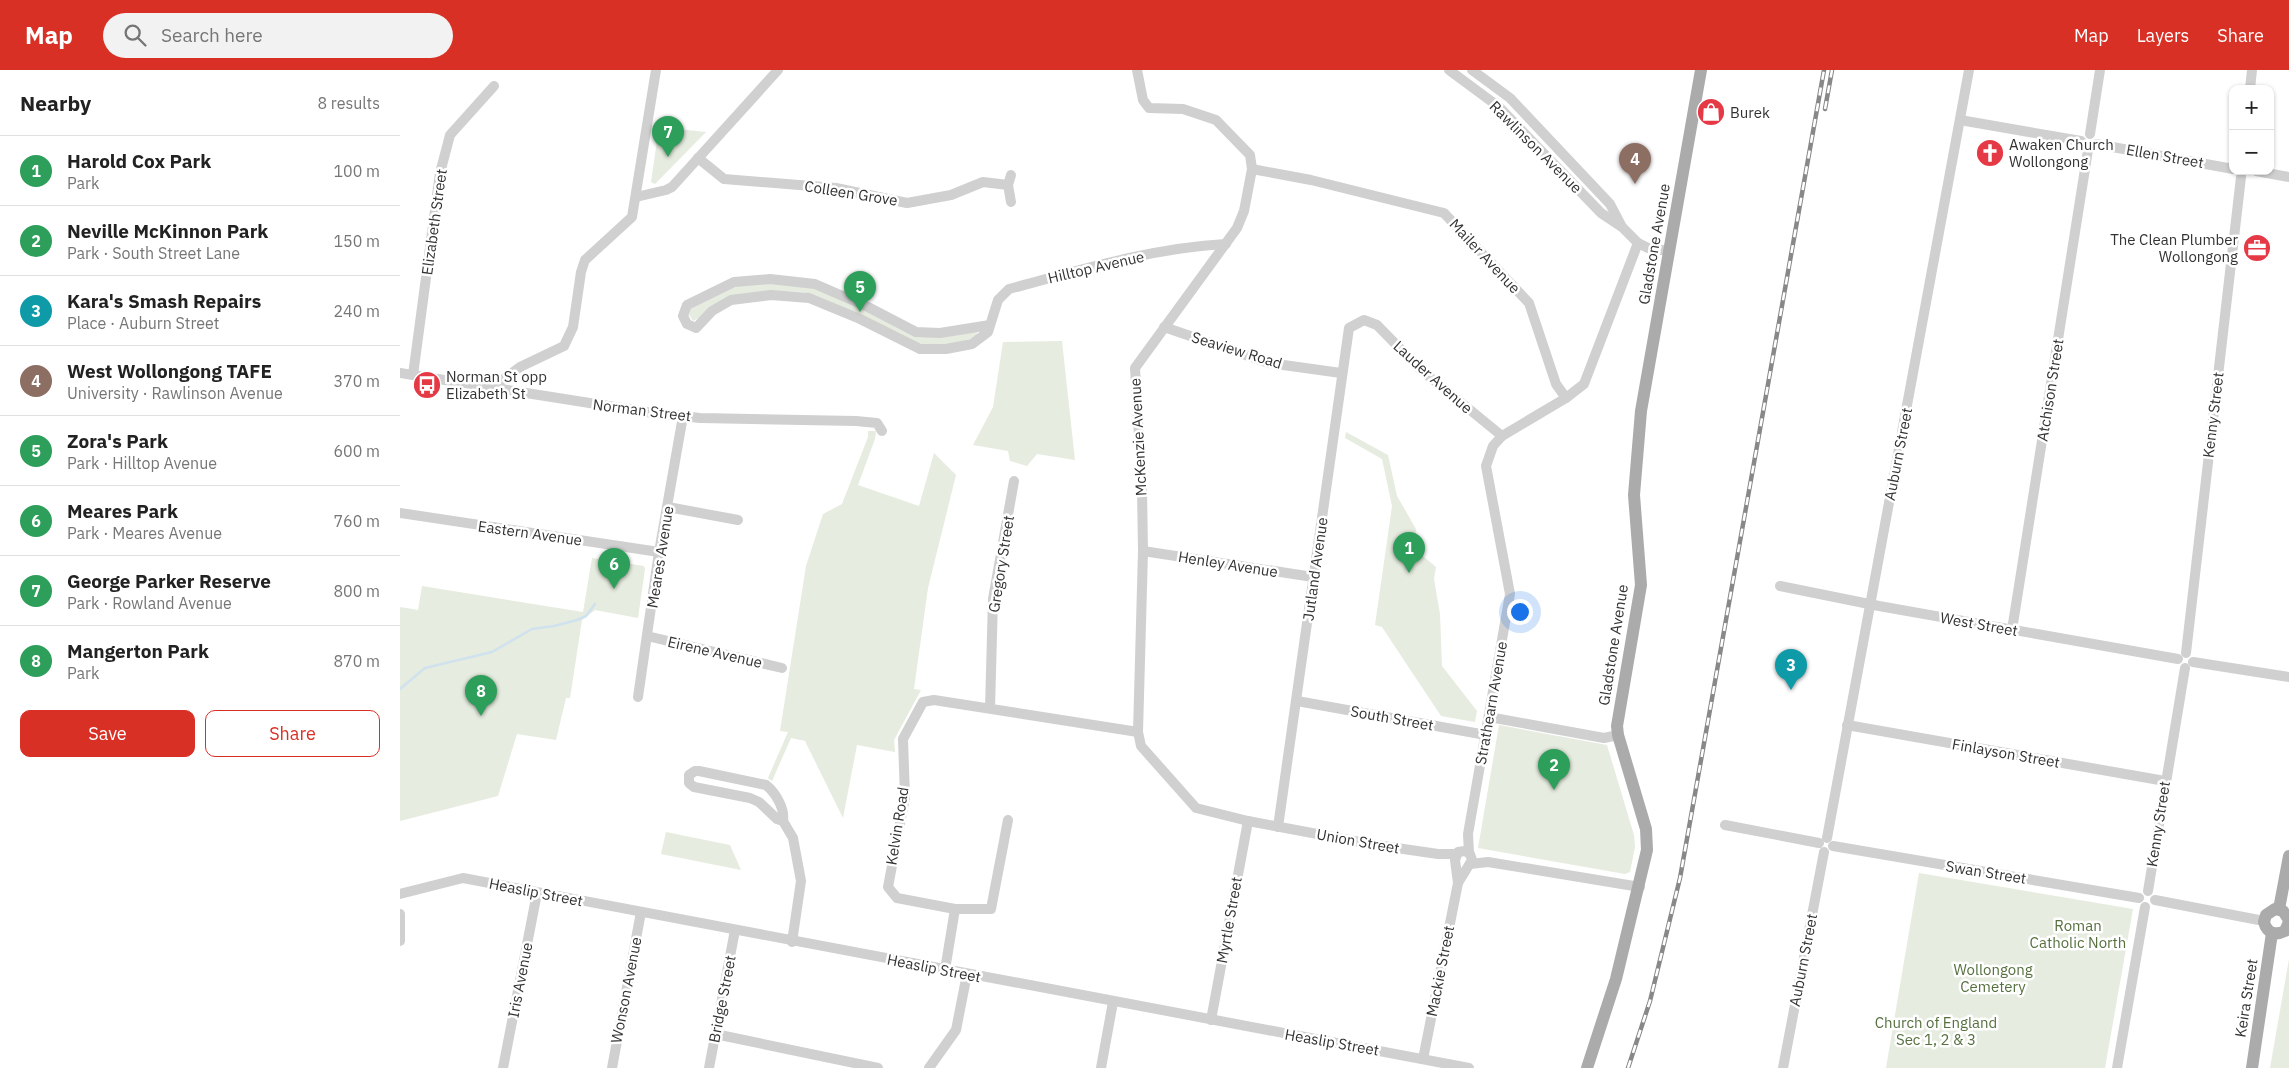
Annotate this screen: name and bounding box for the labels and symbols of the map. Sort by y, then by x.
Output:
street label: Rawlinson Avenue [1486,97,1586,197]
shop icon: Burek [1696,97,1726,127]
place label: Burek [1730,103,1770,122]
pin: 7 [652,116,684,157]
place label: Awaken Church Wollongong [2009,135,2114,171]
church icon: Awaken Church Wollongong [1975,138,2005,168]
street label: Ellen Street [2125,140,2205,172]
pin: 4 [1619,143,1651,184]
street label: Elizabeth Street [417,168,451,276]
street label: Colleen Grove [803,176,899,210]
street label: Gladstone Avenue [1634,182,1674,306]
street label: Mailer Avenue [1446,215,1524,297]
place label: The Clean Plumber Wollongong [2110,230,2238,266]
office icon: The Clean Plumber Wollongong [2242,233,2272,263]
street label: Hilltop Avenue [1046,247,1146,287]
pin: 5 [844,271,876,312]
street label: Seaview Road [1189,327,1285,373]
street label: Lauder Avenue [1389,336,1477,418]
street label: Atchison Street [2033,337,2067,443]
place label: Norman St opp Elizabeth St [446,367,547,403]
bus stop icon: Norman St opp Elizabeth St [412,370,442,400]
street label: Kenny Street [2198,371,2228,459]
street label: McKenzie Avenue [1125,377,1151,497]
street label: Norman Street [592,395,692,425]
street label: Auburn Street [1880,406,1916,502]
street label: Meares Avenue [643,505,677,609]
street label: Gregory Street [984,514,1018,614]
street label: Eastern Avenue [477,516,583,550]
street label: Jutland Avenue [1298,516,1332,622]
pin: 1 [1393,532,1425,573]
street label: Henley Avenue [1177,547,1279,581]
pin: 6 [598,548,630,589]
street label: Gladstone Avenue [1594,583,1632,707]
your location [1507,599,1533,625]
street label: West Street [1939,608,2019,640]
street label: Eirene Avenue [666,632,764,672]
street label: Strathearn Avenue [1471,640,1511,766]
pin: 3 [1775,649,1807,690]
pin: 8 [465,675,497,716]
street label: South Street [1349,701,1435,735]
street label: Finlayson Street [1951,734,2061,772]
pin: 2 [1538,749,1570,790]
street label: Kenny Street [2142,780,2174,868]
street label: Kelvin Road [881,786,913,866]
street label: Union Street [1315,824,1401,858]
street label: Swan Street [1944,856,2028,888]
street label: Heaslip Street [487,874,585,910]
street label: Myrtle Street [1212,875,1246,965]
street label: Auburn Street [1785,912,1821,1008]
park label: Roman Catholic North [2030,916,2126,952]
street label: Mackie Street [1422,924,1458,1018]
street label: Wonson Avenue [606,935,646,1045]
street label: Iris Avenue [503,941,537,1019]
street label: Heaslip Street [885,950,983,986]
street label: Bridge Street [704,954,740,1044]
street label: Keira Street [2230,957,2262,1039]
park label: Wollongong Cemetery [1953,960,2033,996]
park label: Church of England Sec 1, 2 & 3 [1875,1013,1997,1049]
street label: Heaslip Street [1283,1024,1381,1060]

